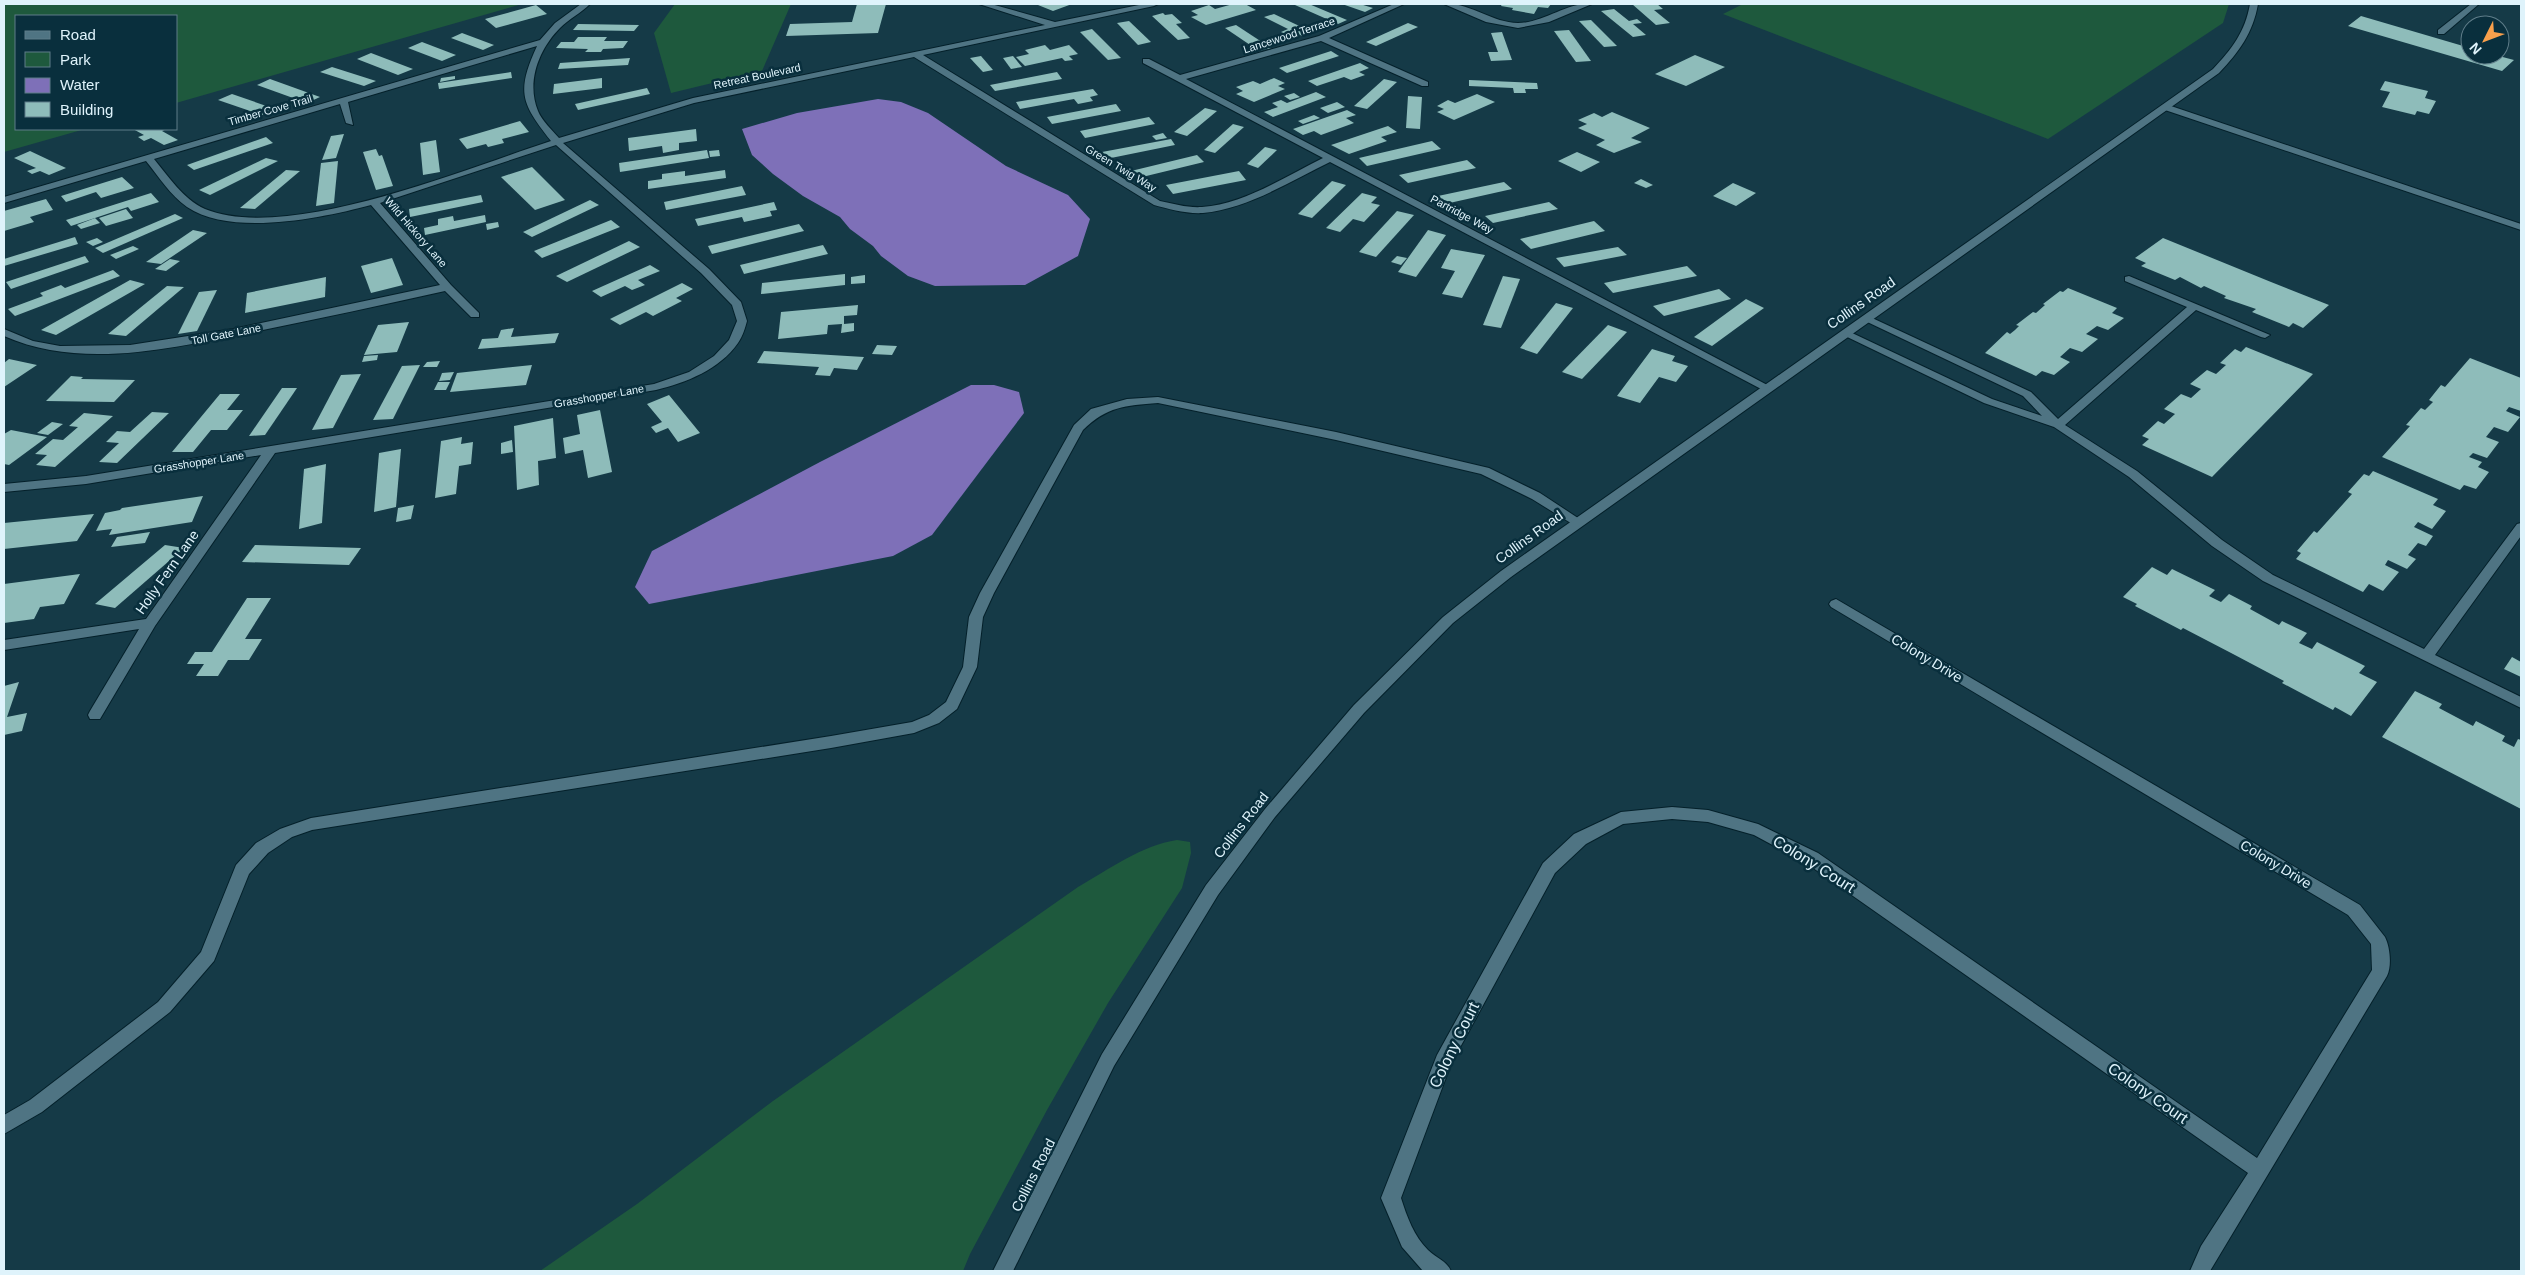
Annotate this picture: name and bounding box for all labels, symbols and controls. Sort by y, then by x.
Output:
street label: Lancewood Terrace [1242,14,1336,56]
legend [15,15,178,130]
north arrow [2460,15,2510,65]
text: Road [60,26,96,43]
text: N [2466,40,2485,58]
text: Park [60,51,91,68]
street label: Retreat Boulevard [712,61,802,91]
text: Water [60,76,99,93]
street label: Timber Cove Trail [227,92,313,128]
text: Building [60,101,113,118]
street label: Green Twig Way [1083,142,1159,194]
street label: Partridge Way [1429,192,1496,236]
street label: Wild Hickory Lane [382,195,450,269]
street label: Collins Road [1824,274,1898,332]
street label: Toll Gate Lane [190,321,262,347]
street label: Grasshopper Lane [553,382,645,410]
street label: Grasshopper Lane [153,449,245,475]
street label: Collins Road [1492,507,1566,567]
street label: Holly Fern Lane [132,527,202,617]
street label: Colony Drive [1889,631,1966,686]
street label: Collins Road [1210,789,1272,861]
street label: Colony Court [1770,832,1859,896]
street label: Colony Drive [2238,837,2315,892]
street label: Colony Court [1426,999,1482,1091]
street label: Colony Court [2105,1059,2192,1127]
street label: Collins Road [1008,1136,1058,1214]

